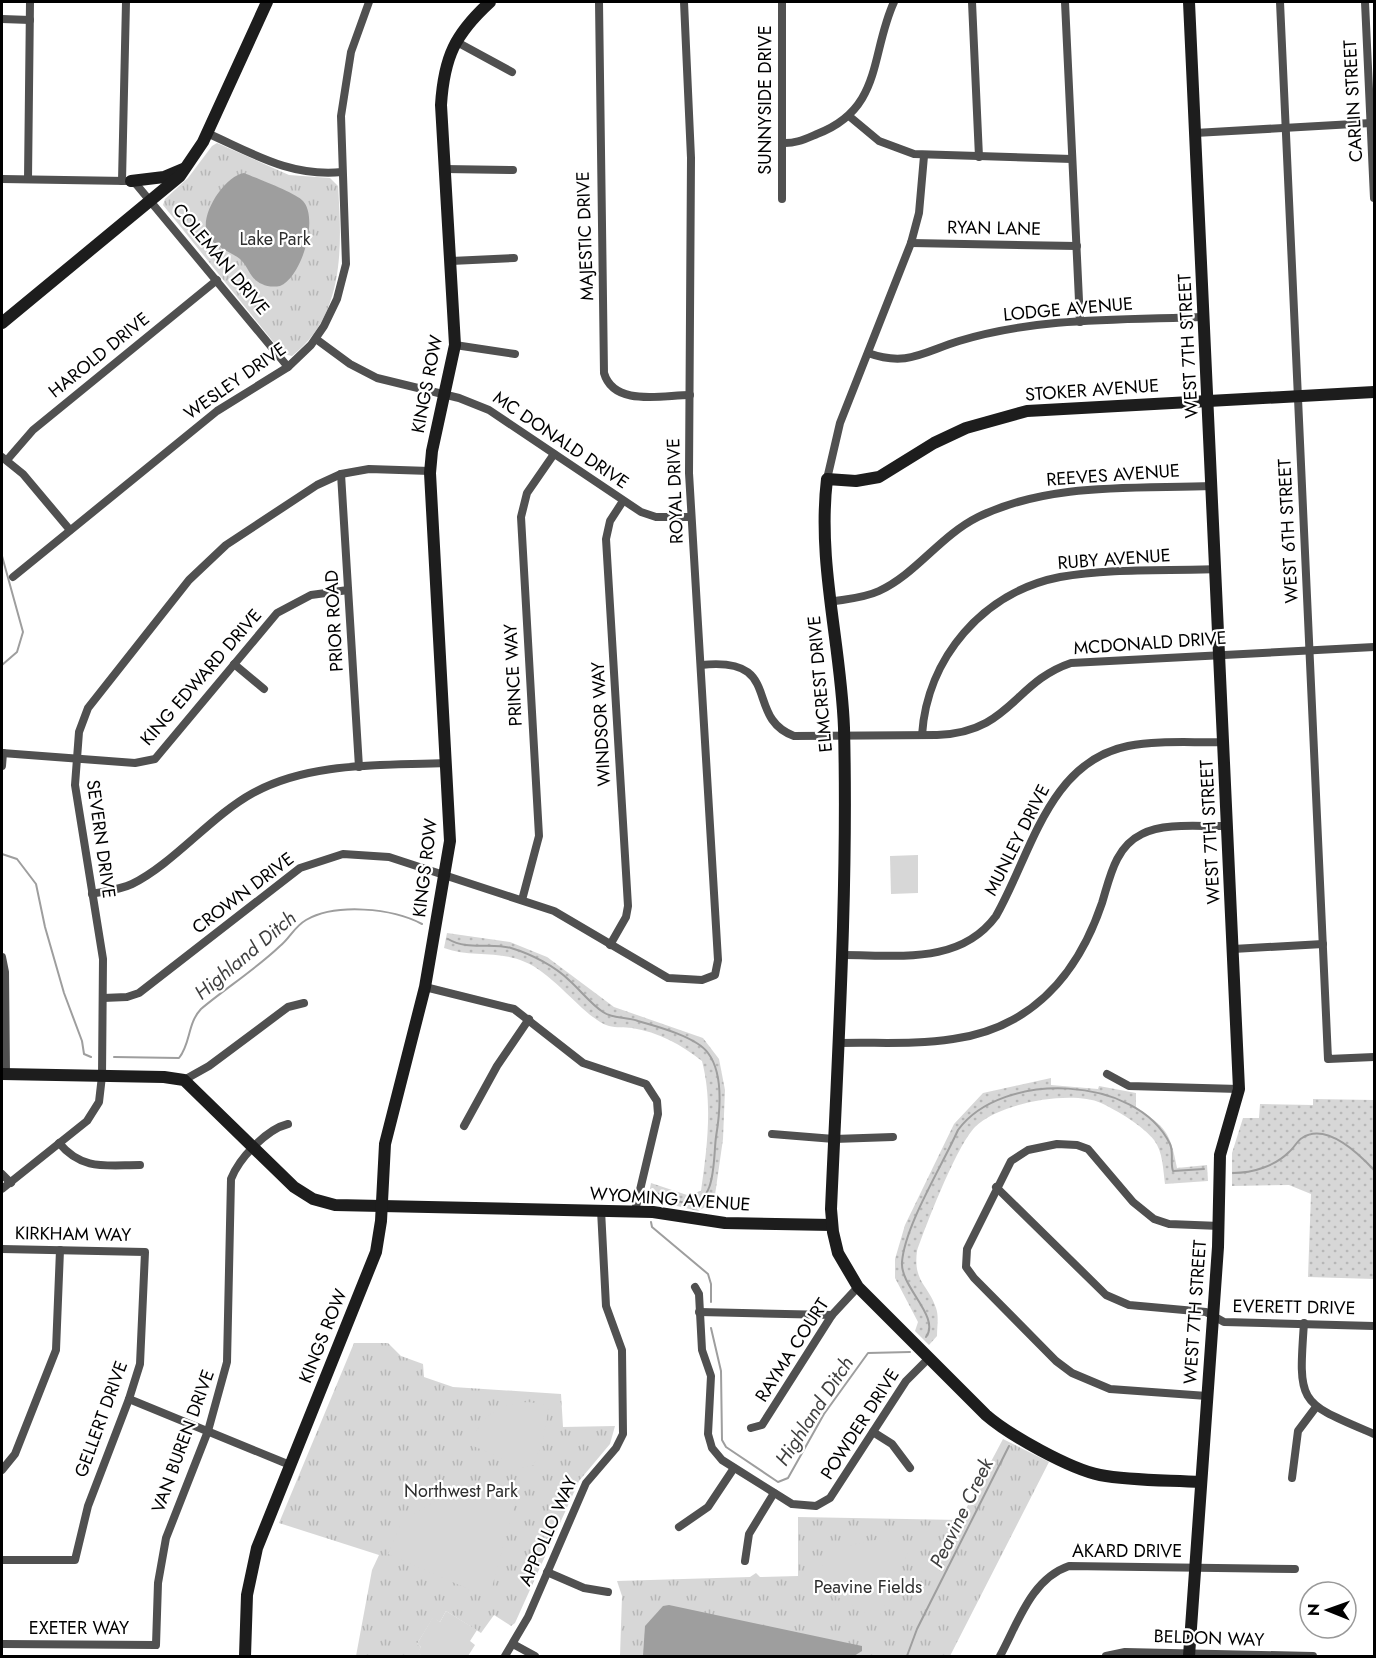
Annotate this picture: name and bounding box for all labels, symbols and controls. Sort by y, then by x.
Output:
street label: SUNNYSIDE DRIVE [752,25,778,175]
street label: CARLIN STREET [1337,39,1369,163]
street label: MAJESTIC DRIVE [570,171,600,301]
street label: COLEMAN DRIVE [166,197,276,321]
street label: RYAN LANE [947,214,1041,242]
park label: Lake Park [239,226,311,252]
street label: WEST 7TH STREET [1171,272,1205,419]
street label: LODGE AVENUE [1002,290,1134,328]
street label: HAROLD DRIVE [43,306,155,404]
street label: KINGS ROW [405,333,449,435]
street label: WESLEY DRIVE [179,336,291,426]
street label: STOKER AVENUE [1024,372,1160,408]
street label: MC DONALD DRIVE [488,385,634,495]
street label: ROYAL DRIVE [660,438,690,544]
street label: REEVES AVENUE [1045,457,1181,493]
street label: WEST 6TH STREET [1271,457,1305,604]
street label: RUBY AVENUE [1057,542,1171,576]
street label: PRIOR ROAD [318,569,350,673]
street label: KING EDWARD DRIVE [134,603,268,751]
street label: ELMCREST DRIVE [801,615,839,753]
street label: PRINCE WAY [497,622,529,727]
street label: MCDONALD DRIVE [1073,625,1227,661]
street label: WINDSOR WAY [585,660,617,787]
street label: WEST 7TH STREET [1193,758,1227,905]
street label: SEVERN DRIVE [80,778,122,900]
street label: MUNLEY DRIVE [978,780,1056,900]
street label: KINGS ROW [406,817,444,919]
street label: CROWN DRIVE [187,846,299,940]
water label: Highland Ditch [188,904,303,1007]
street label: WYOMING AVENUE [589,1180,751,1218]
street label: KIRKHAM WAY [15,1220,132,1248]
street label: WEST 7TH STREET [1177,1238,1213,1385]
street label: KINGS ROW [292,1285,354,1387]
street label: RAYMA COURT [749,1293,836,1407]
street label: EVERETT DRIVE [1232,1293,1356,1321]
water label: Highland Ditch [768,1351,861,1472]
street label: GELLERT DRIVE [68,1357,134,1481]
street label: POWDER DRIVE [814,1363,906,1485]
street label: VAN BUREN DRIVE [145,1366,221,1516]
water label: Peavine Creek [922,1452,1001,1573]
street label: APPOLLO WAY [512,1471,584,1590]
park label: Northwest Park [404,1478,518,1504]
street label: AKARD DRIVE [1072,1538,1182,1564]
park label: Peavine Fields [814,1574,922,1600]
north arrow [1298,1580,1358,1640]
text: N [1302,1603,1325,1616]
street label: EXETER WAY [29,1615,130,1641]
street label: BELDON WAY [1153,1623,1266,1653]

